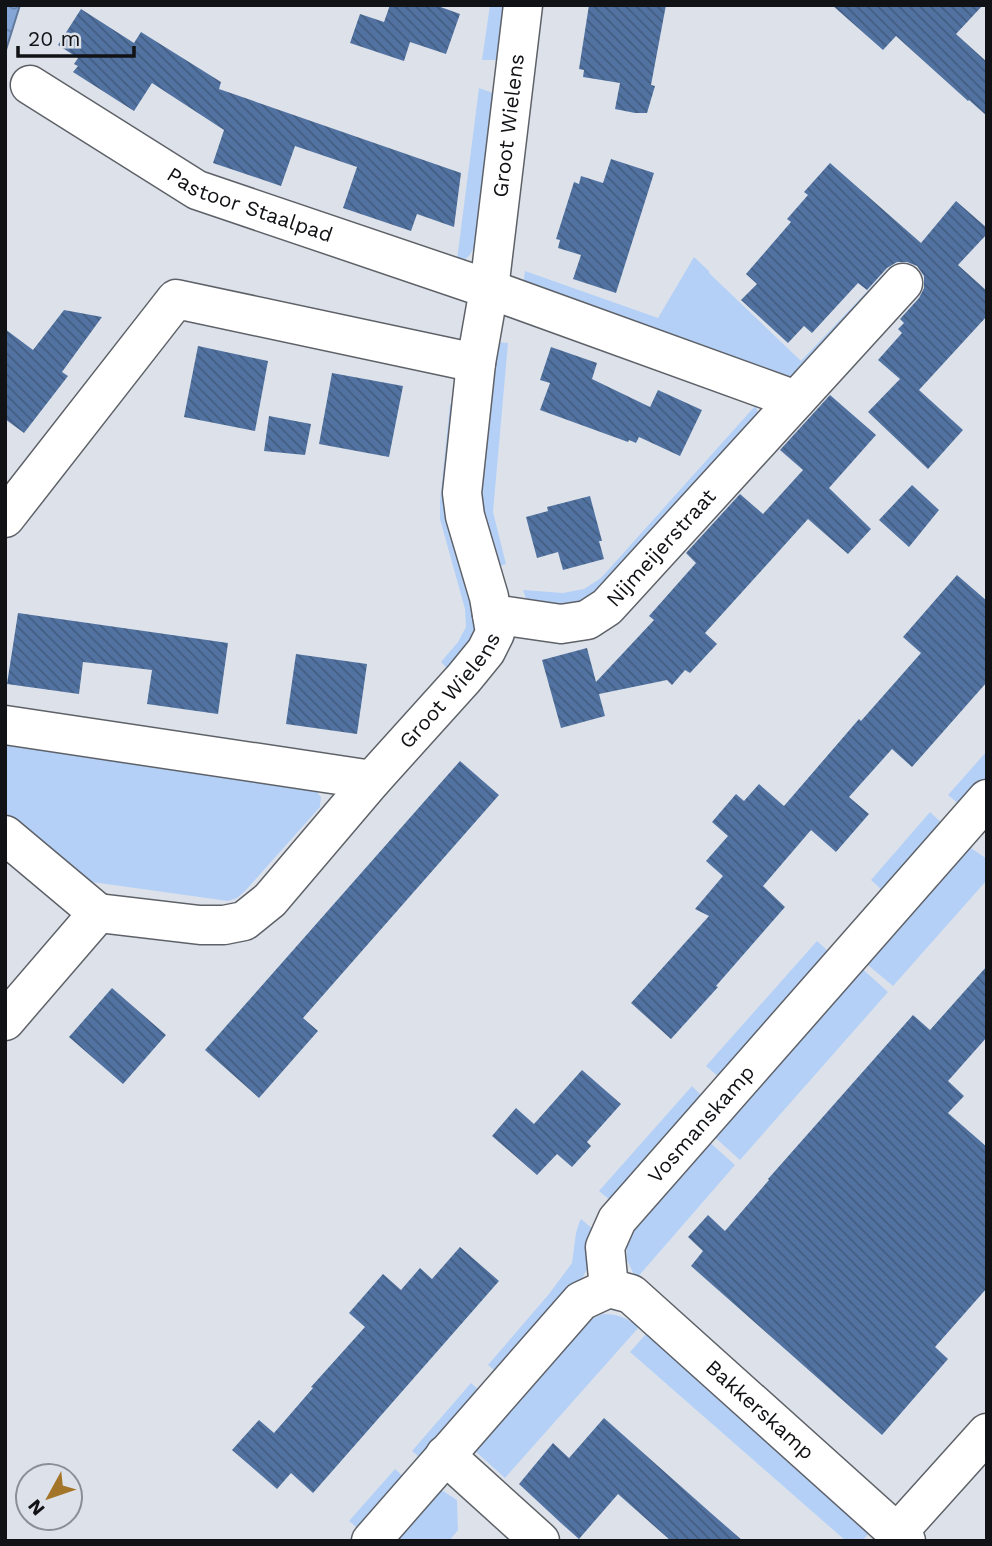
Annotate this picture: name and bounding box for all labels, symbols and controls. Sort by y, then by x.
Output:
scale bar [18,14,133,58]
text: 20 m [28,26,80,51]
street label: Groot Wielens [487,52,529,199]
street label: Pastoor Staalpad [163,161,336,247]
street label: Nijmeijerstraat [601,483,721,612]
street label: Groot Wielens [394,628,505,753]
street label: Vosmanskamp [642,1060,759,1188]
street label: Bakkerskamp [701,1354,820,1464]
north arrow [14,1462,84,1532]
text: N [23,1495,50,1520]

